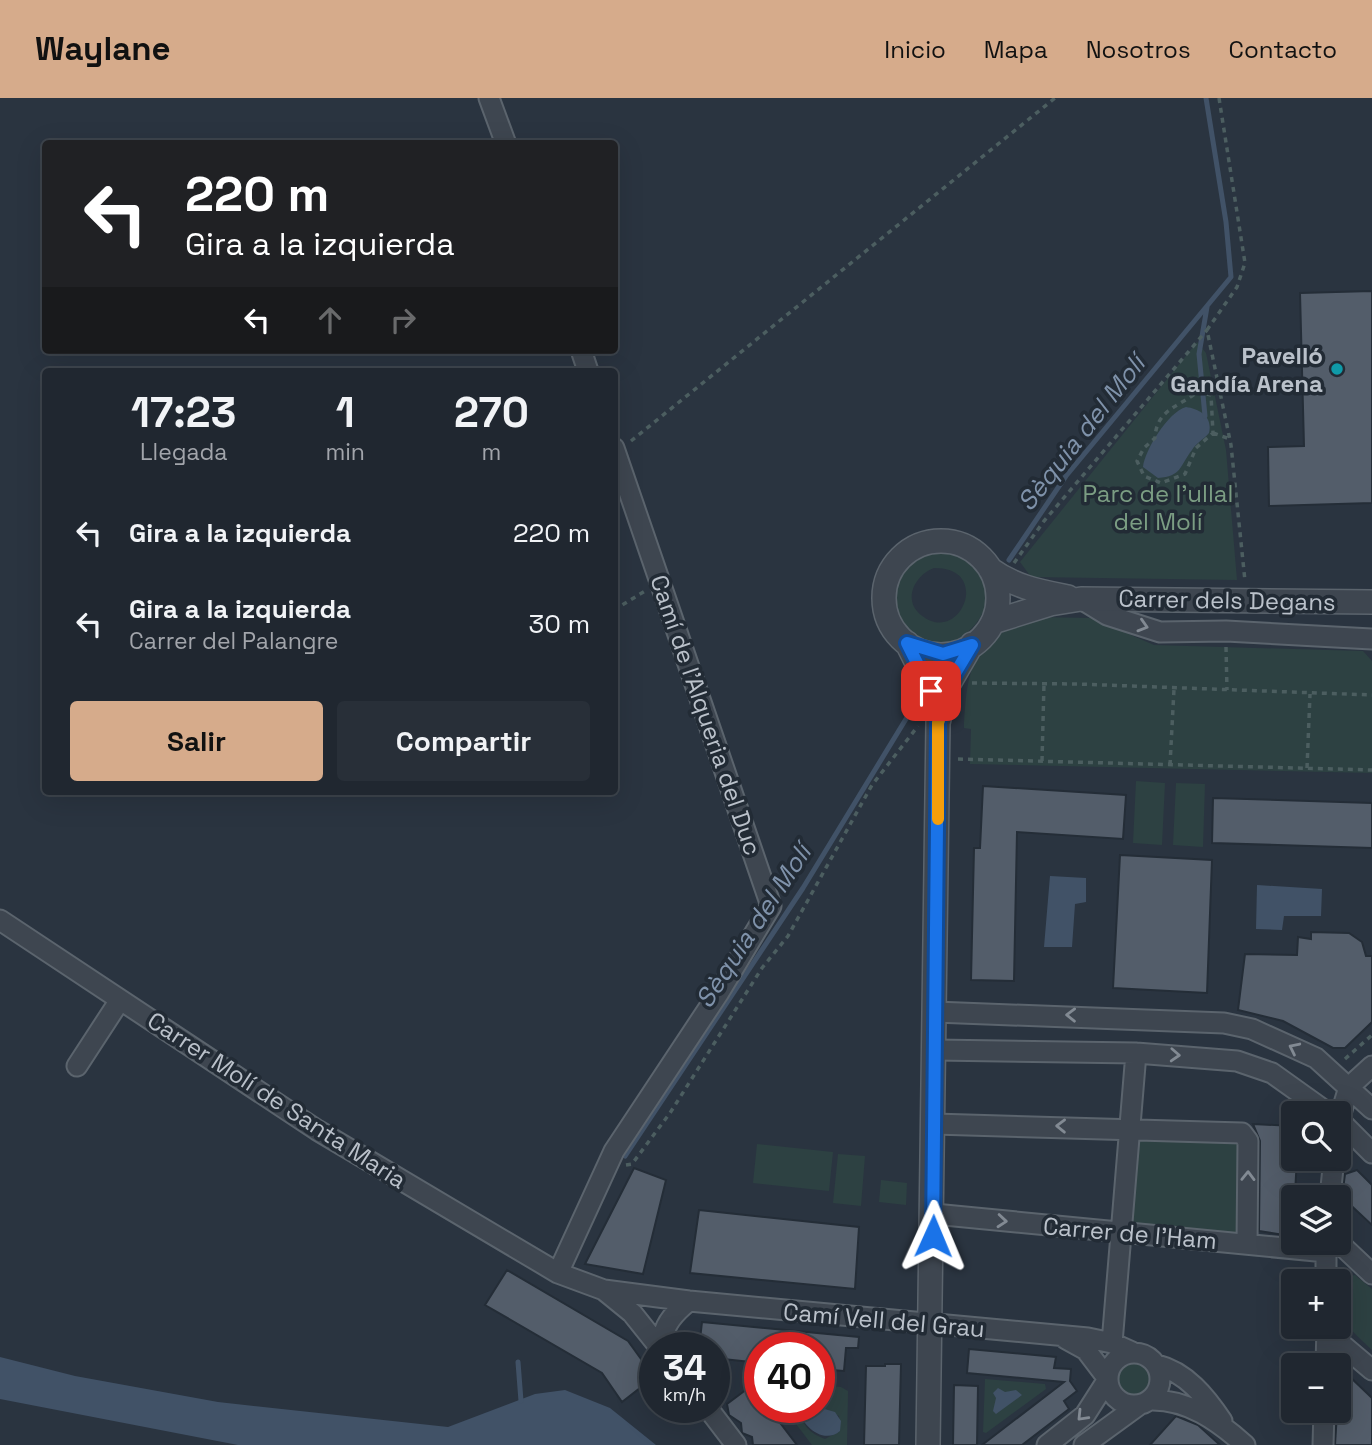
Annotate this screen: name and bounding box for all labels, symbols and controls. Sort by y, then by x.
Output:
text: Waylane [35,28,171,70]
text: Inicio [884,34,946,65]
text: Mapa [984,34,1048,65]
text: Nosotros [1086,34,1191,65]
text: Contacto [1229,34,1337,65]
text: 220 m [185,163,329,225]
icon: left [70,168,161,259]
text: Gira a la izquierda [185,224,455,264]
icon: left [238,301,276,339]
icon: ahead [311,301,349,339]
icon: right [384,301,422,339]
place label: Pavelló Gandía Arena [1170,340,1323,399]
water label: Sèquia del Molí [1010,345,1155,518]
marker: Pavelló Gandía Arena [1329,361,1345,377]
text: 17:23 [131,386,236,439]
text: 1 [336,386,355,439]
text: 270 [454,386,529,439]
text: Llegada [140,437,227,467]
text: min [325,437,365,467]
text: m [482,437,501,467]
park label: Parc de l'ullal del Molí [1083,478,1233,537]
icon: left [70,514,108,552]
text: Gira a la izquierda [129,516,351,550]
text: 220 m [513,516,590,550]
street label: Camí de l'Alqueria del Duc [643,571,769,859]
street label: Carrer dels Degans [1118,583,1336,617]
text: Gira a la izquierda [129,592,351,626]
icon: left [70,605,108,643]
text: 30 m [529,607,590,641]
one-way arrow [1137,618,1149,633]
text: Carrer del Palangre [129,626,338,656]
pin [901,661,961,721]
icon: arrive [912,672,950,710]
button: Salir [70,701,323,781]
button: Compartir [337,701,590,781]
water label: Sèquia del Molí [687,834,821,1014]
street label: Carrer Molí de Santa Maria [142,1005,413,1196]
one-way arrow [1065,1007,1076,1023]
one-way arrow [1289,1042,1301,1056]
one-way arrow [1169,1048,1180,1063]
map controls [1281,1101,1351,1423]
button: search [1281,1101,1351,1171]
one-way arrow [1055,1119,1066,1134]
one-way arrow [1240,1170,1256,1181]
button: layers [1281,1185,1351,1255]
position arrow [896,1199,970,1273]
street label: Carrer de l'Ham [1042,1210,1218,1256]
one-way arrow [996,1213,1007,1228]
button: + [1281,1269,1351,1339]
street label: Camí Vell del Grau [782,1296,986,1344]
speed limit sign: 40 [744,1332,835,1423]
text: 34 [663,1346,706,1390]
button: − [1281,1353,1351,1423]
text: km/h [663,1383,706,1406]
one-way arrow [1078,1408,1091,1421]

